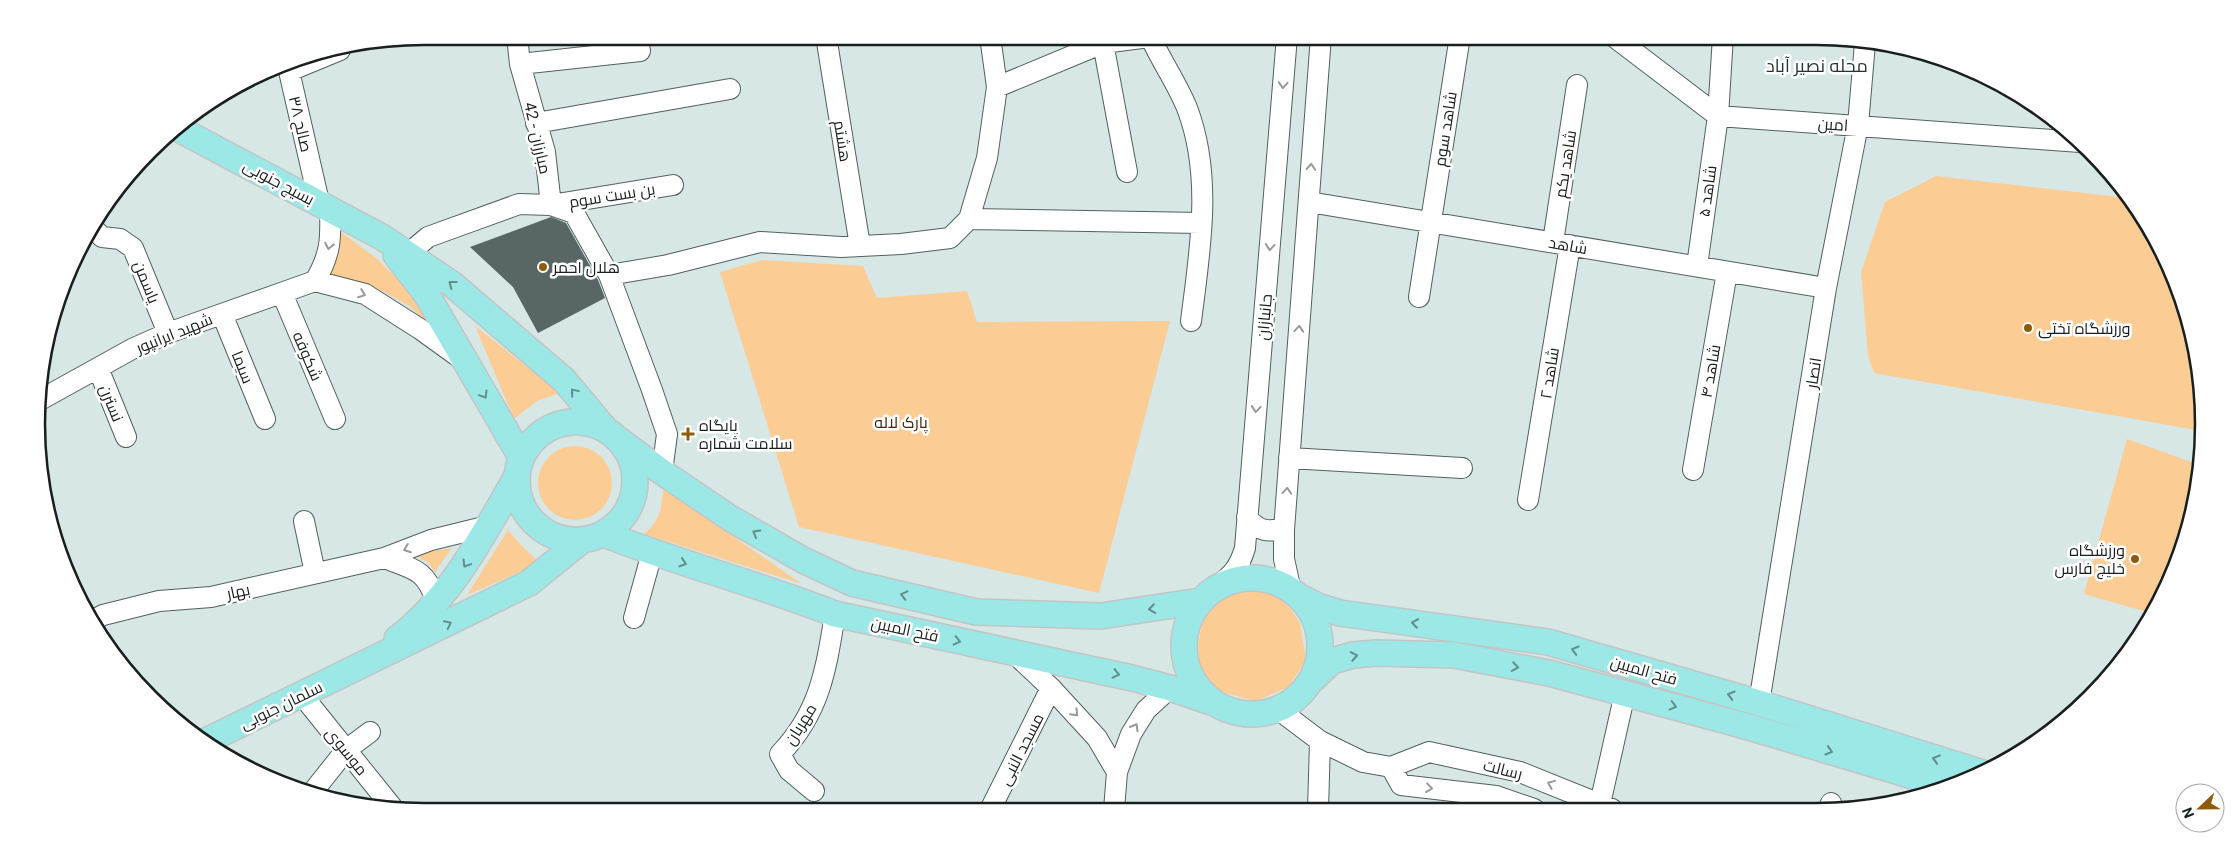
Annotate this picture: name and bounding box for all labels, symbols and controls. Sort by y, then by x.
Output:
district label: محله نصیر آباد [1766,55,1868,77]
one-way arrow [1278,81,1289,89]
street label: شاهد سوم [1430,90,1463,168]
street label: صالح ۳۸ [283,94,316,155]
street label: مبارزان - 42 [519,100,555,176]
street label: امین [1817,114,1849,136]
street label: هشتم [828,119,855,163]
street label: شاهد یکم [1551,129,1582,200]
street label: بسیج جنوبی [239,156,318,211]
one-way arrow [1306,163,1317,171]
street label: شاهد ۵ [1694,164,1721,218]
street label: بن بست سوم [568,179,657,214]
street label: شاهد [1547,233,1589,258]
one-way arrow [325,242,335,251]
one-way arrow [1265,243,1276,251]
street label: یاسمن [129,258,164,307]
place label: هلال احمر [552,258,620,278]
marker: هلال احمر [537,261,549,273]
one-way arrow [449,282,458,290]
one-way arrow [357,288,366,298]
street label: جانبازان [1253,293,1277,341]
street label: شهید ایرانپور [132,309,216,359]
place label: ورزشگاه تختی [2038,319,2131,339]
marker: ورزشگاه تختی [2022,322,2034,334]
one-way arrow [1293,325,1304,333]
street label: شکوفه [289,329,326,384]
street label: شاهد ۴ [1696,343,1725,399]
street label: شاهد ۲ [1536,346,1563,400]
street label: سیما [227,348,258,386]
street label: انصار [1802,356,1825,391]
street label: نسترن [95,382,128,425]
one-way arrow [570,388,579,397]
one-way arrow [478,390,488,399]
one-way arrow [1251,405,1262,413]
park label: پارک لاله [874,413,929,434]
place label: پایگاه سلامت شماره [699,416,793,453]
marker: پایگاه سلامت شماره [681,427,695,441]
one-way arrow [1281,487,1292,495]
one-way arrow [752,529,761,539]
place label: ورزشگاه خلیج فارس [2054,541,2125,580]
one-way arrow [404,543,412,553]
marker: ورزشگاه خلیج فارس [2129,553,2141,565]
one-way arrow [678,557,687,567]
one-way arrow [462,558,472,567]
street label: بهار [224,580,252,604]
one-way arrow [900,590,909,601]
one-way arrow [1148,603,1156,614]
street label: فتح المبین [869,613,940,648]
one-way arrow [1410,619,1419,629]
one-way arrow [443,620,452,630]
one-way arrow [952,635,961,646]
one-way arrow [1570,645,1579,656]
one-way arrow [1349,651,1358,661]
street label: فتح المبین [1608,652,1679,691]
one-way arrow [1511,661,1519,671]
one-way arrow [1111,668,1120,679]
street label: سلمان جنوبی [237,677,326,735]
one-way arrow [1727,690,1736,700]
street label: مهربان [780,700,821,749]
one-way arrow [1668,701,1676,711]
one-way arrow [1069,708,1078,717]
street label: مسجد النبی [995,710,1049,789]
street label: موسوی [321,723,372,780]
one-way arrow [1129,724,1139,733]
one-way arrow [1824,746,1832,756]
one-way arrow [1933,754,1941,764]
street label: رسالت [1481,755,1524,783]
one-way arrow [1547,780,1556,791]
one-way arrow [1425,782,1433,793]
north arrow [2175,783,2225,833]
text: N [2179,805,2197,820]

